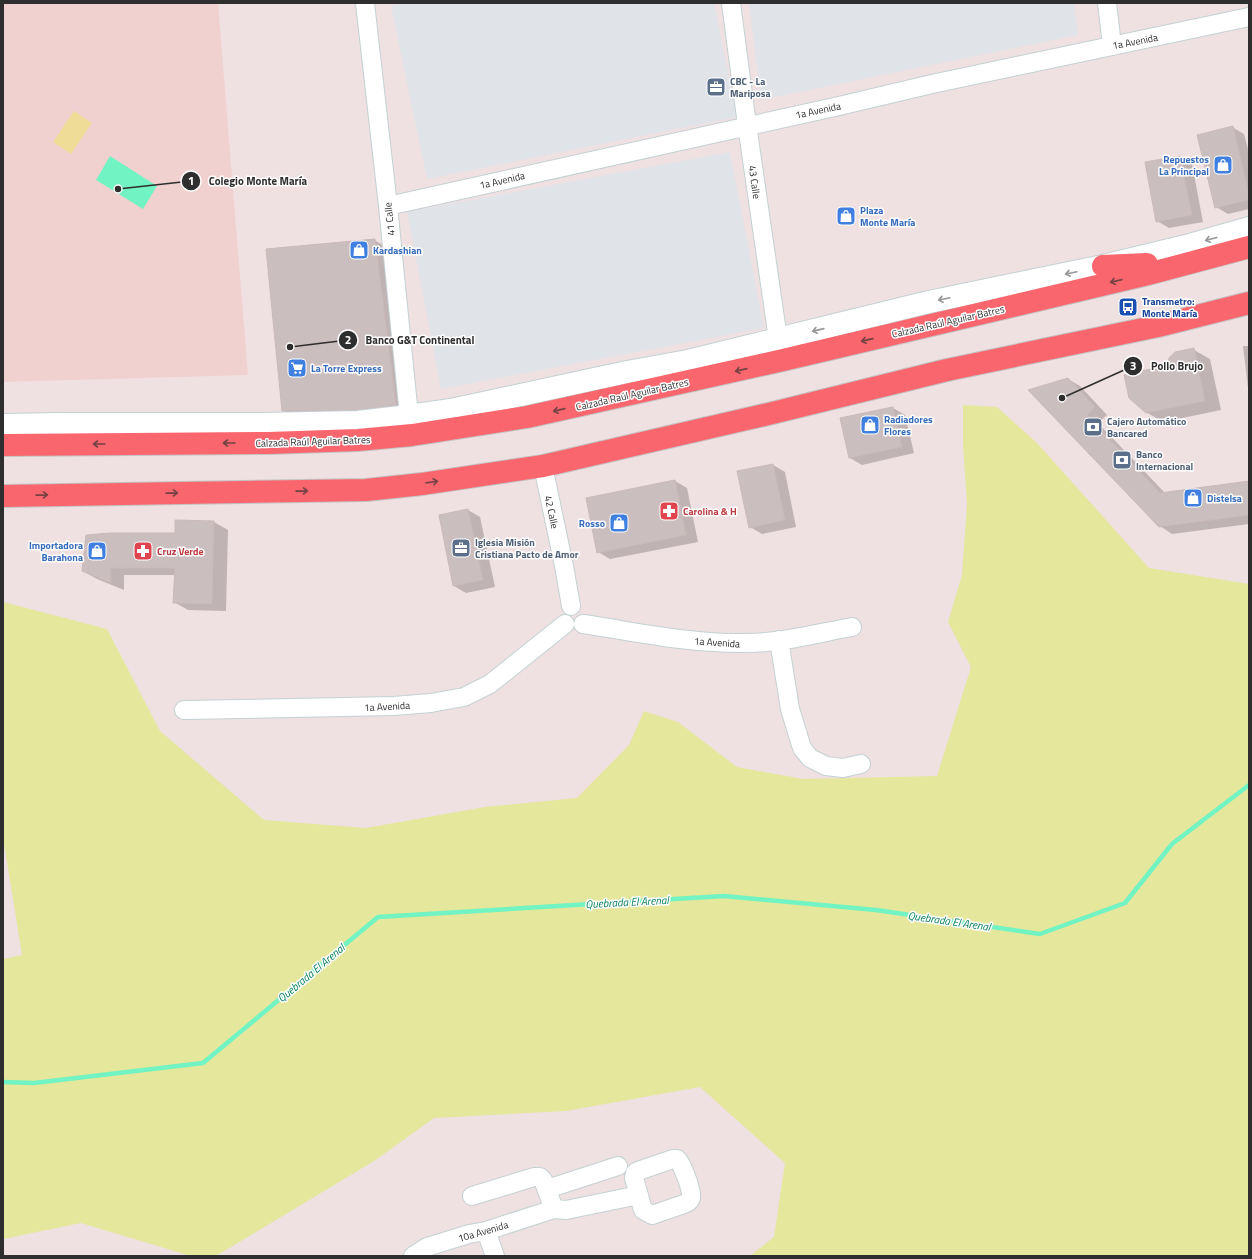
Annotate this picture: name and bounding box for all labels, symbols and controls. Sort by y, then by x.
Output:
street label: 1a Avenida [1111,30,1159,53]
place label: CBC - La Mariposa [730,74,771,101]
office icon: CBC - La Mariposa [705,76,727,98]
street label: 1a Avenida [794,98,842,123]
place label: Repuestos La Principal [1159,152,1209,179]
shop icon: Repuestos La Principal [1212,154,1234,176]
street label: 43 Calle [745,164,764,200]
street label: 1a Avenida [478,168,526,193]
callout: Colegio Monte María [181,169,315,192]
text: 1 [188,171,194,190]
text: Colegio Monte María [209,173,307,189]
street label: 41 Calle [380,201,399,236]
place label: Plaza Monte María [860,203,915,230]
shop icon: Plaza Monte María [835,205,857,227]
one-way arrow [1205,236,1218,243]
shop icon: Kardashian [348,239,370,261]
place label: Kardashian [373,243,422,258]
one-way arrow [1065,269,1078,277]
one-way arrow [1110,278,1123,285]
place label: Transmetro: Monte María [1142,294,1197,321]
one-way arrow [938,296,951,304]
bus stop icon: Transmetro: Monte María [1117,296,1139,318]
street label: Calzada Raúl Aguilar Batres [890,301,1006,342]
one-way arrow [812,327,825,334]
callout: Banco G&T Continental [338,329,483,352]
text: 2 [345,330,351,349]
text: Banco G&T Continental [366,332,474,348]
one-way arrow [861,337,874,345]
callout: Pollo Brujo [1123,354,1211,377]
text: 3 [1130,356,1136,375]
supermarket icon: La Torre Express [286,357,308,379]
text: Pollo Brujo [1151,358,1203,374]
place label: La Torre Express [311,361,382,376]
one-way arrow [734,366,747,374]
street label: Calzada Raúl Aguilar Batres [574,374,690,415]
one-way arrow [553,407,566,415]
place label: Radiadores Flores [884,412,933,439]
shop icon: Radiadores Flores [859,414,881,436]
place label: Cajero Automático Bancared [1107,414,1186,441]
bank icon: Cajero Automático Bancared [1082,416,1104,438]
street label: Calzada Raúl Aguilar Batres [255,432,371,451]
one-way arrow [223,439,236,447]
one-way arrow [93,440,106,448]
place label: Banco Internacional [1136,447,1193,474]
bank icon: Banco Internacional [1111,449,1133,471]
one-way arrow [425,478,438,486]
one-way arrow [295,487,308,495]
shop icon: Distelsa [1182,487,1204,509]
one-way arrow [165,489,178,497]
place label: Distelsa [1207,491,1242,506]
one-way arrow [35,492,48,499]
street label: 42 Calle [541,494,562,530]
pharmacy icon: Carolina & H [658,500,680,522]
place label: Carolina & H [683,504,737,519]
shop icon: Rosso [608,512,630,534]
place label: Rosso [579,516,605,531]
place label: Iglesia Misión Cristiana Pacto de Amor [475,535,579,562]
office icon: Iglesia Misión Cristiana Pacto de Amor [450,537,472,559]
place label: Importadora Barahona [29,538,83,565]
shop icon: Importadora Barahona [86,540,108,562]
pharmacy icon: Cruz Verde [132,540,154,562]
place label: Cruz Verde [157,544,204,559]
street label: 1a Avenida [693,633,741,652]
street label: 1a Avenida [364,698,411,715]
water label: Quebrada El Arenal [585,892,671,912]
water label: Quebrada El Arenal [907,907,993,935]
water label: Quebrada El Arenal [274,939,349,1006]
street label: 10a Avenida [456,1217,510,1246]

